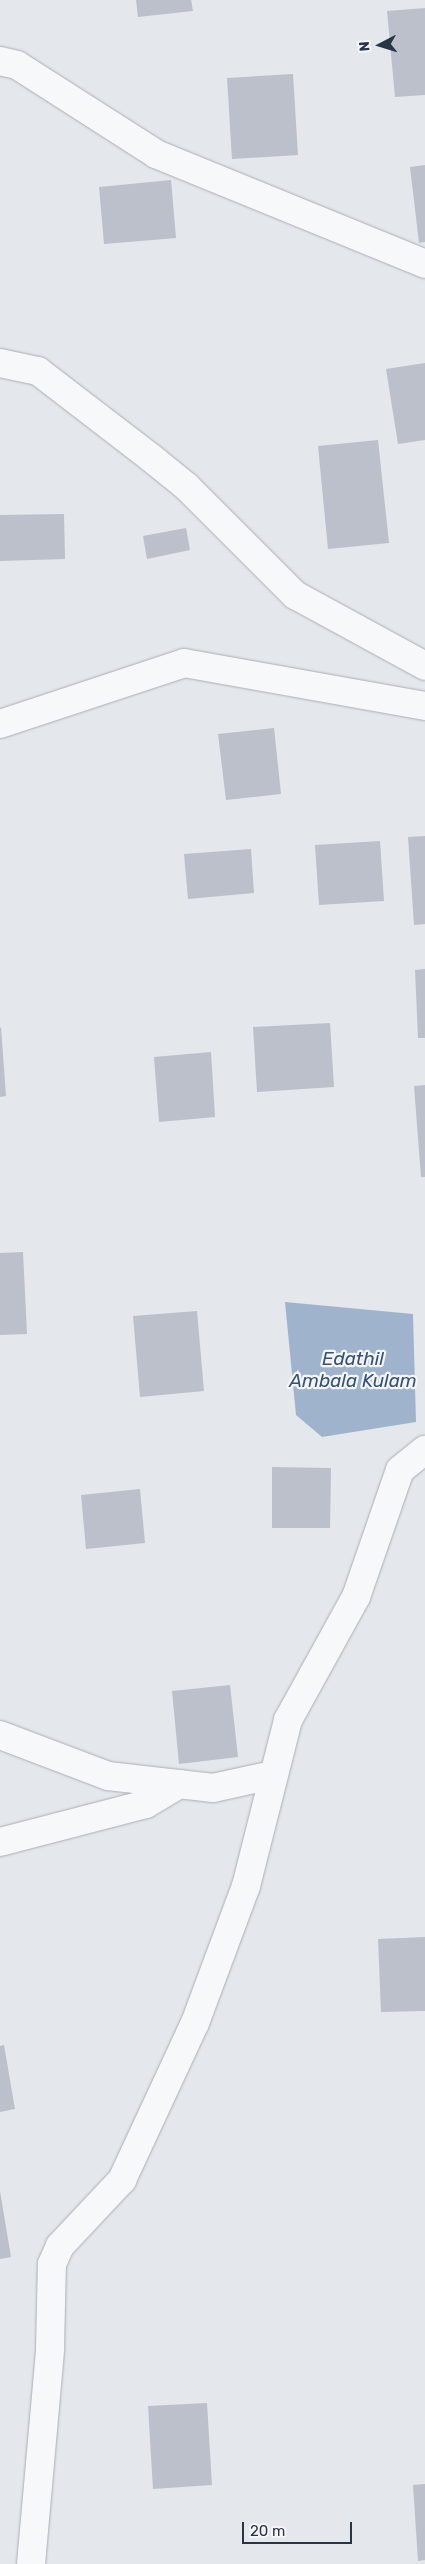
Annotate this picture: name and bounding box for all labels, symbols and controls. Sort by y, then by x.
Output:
north arrow [355,20,405,70]
text: N [356,41,373,52]
water label: Edathil Ambala Kulam [289,1348,417,1392]
scale bar [245,2512,355,2544]
text: 20 m [250,2522,285,2540]

